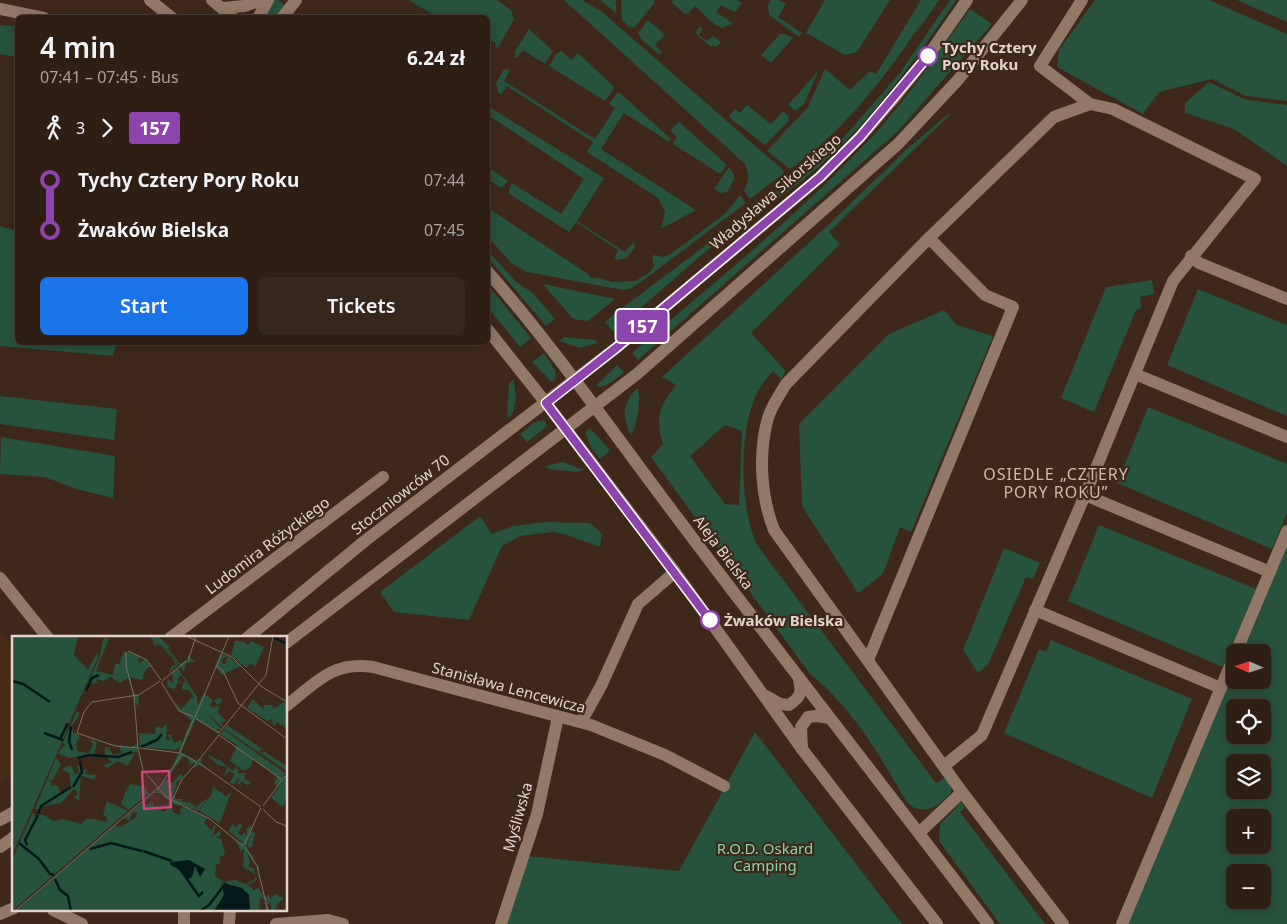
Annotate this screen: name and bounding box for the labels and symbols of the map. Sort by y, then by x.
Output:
place label: Tychy Cztery Pory Roku [942,37,1037,74]
marker: Tychy Cztery Pory Roku [918,46,938,66]
street label: Władysława Sikorskiego [705,128,845,254]
line badge: 157 [613,310,671,342]
street label: Stoczniowców 70 [347,449,453,539]
district label: OSIEDLE „CZTERY PORY ROKU” [983,463,1129,503]
street label: Ludomira Różyckiego [201,492,333,598]
street label: Aleja Bielska [690,511,758,593]
marker: Żwaków Bielska [700,610,720,630]
place label: Żwaków Bielska [724,610,843,630]
inset map [12,636,288,912]
north arrow [1226,644,1271,689]
street label: Stanisława Lencewicza [430,657,588,717]
street label: Myśliwska [498,780,536,854]
park label: R.O.D. Oskard Camping [717,838,813,875]

